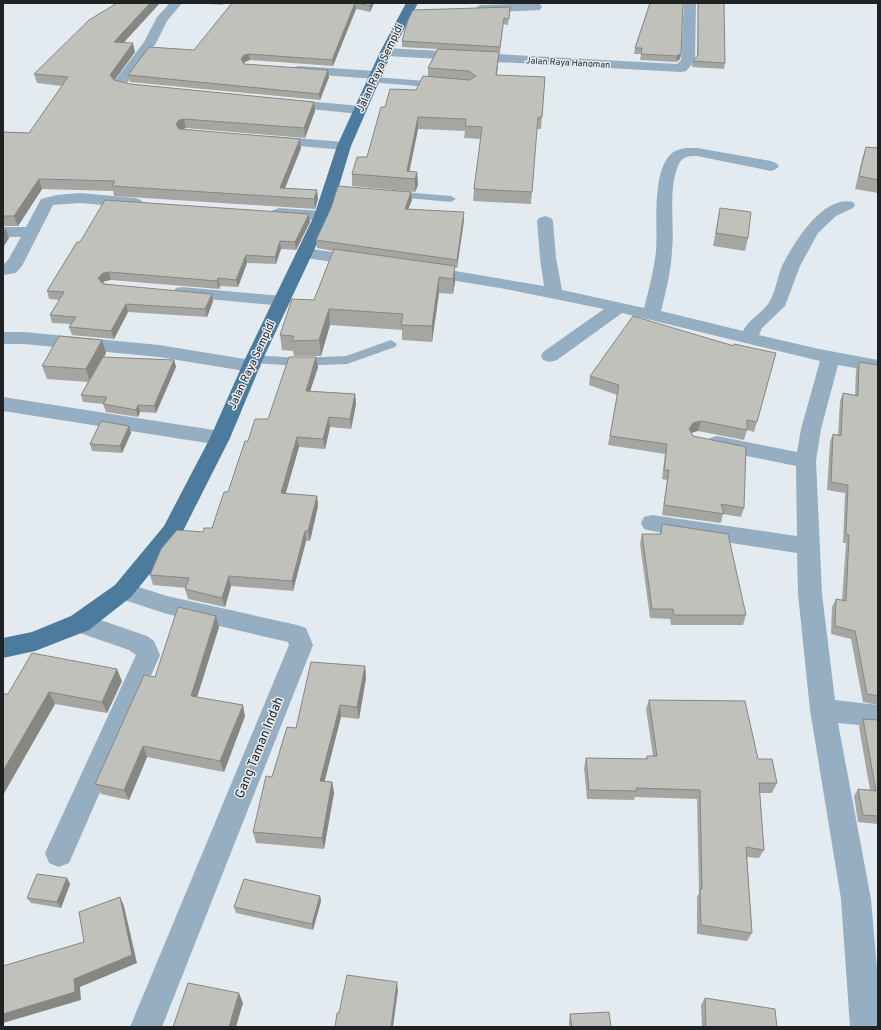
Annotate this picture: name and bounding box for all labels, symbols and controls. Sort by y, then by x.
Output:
street label: Jalan Raya Sempidi [353,21,407,115]
street label: Jalan Raya Hanoman [525,55,611,71]
street label: Jalan Raya Sempidi [225,318,279,412]
street label: Gang Taman Indah [232,695,288,801]

